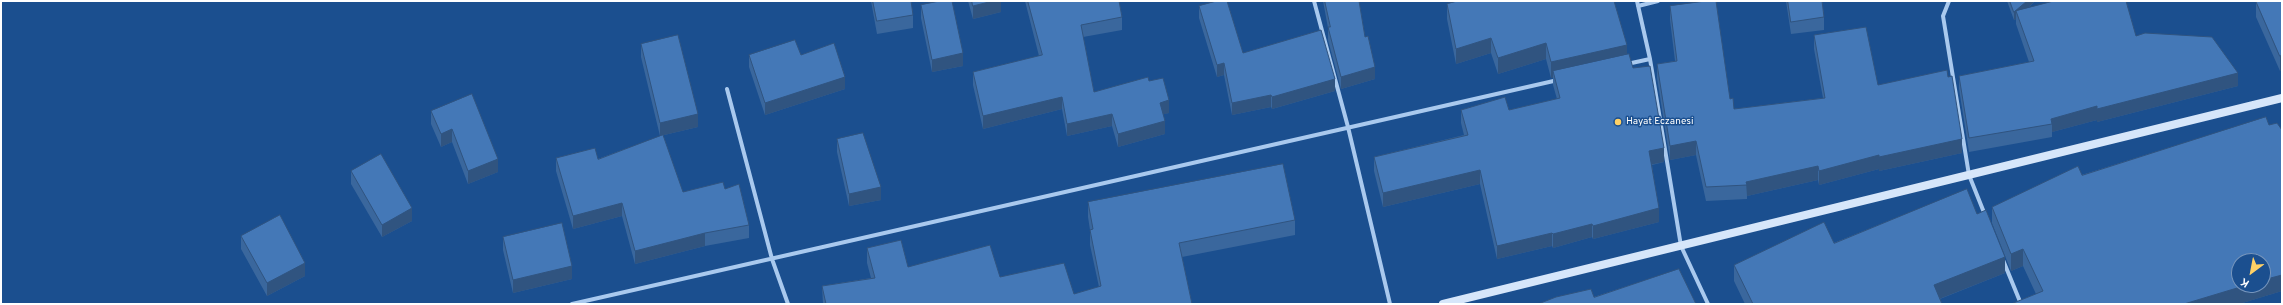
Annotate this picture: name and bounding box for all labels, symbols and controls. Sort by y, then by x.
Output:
place label: Hayat Eczanesi [1626,116,1694,128]
marker: Hayat Eczanesi [1613,117,1623,127]
north arrow [2231,253,2271,293]
text: K [2238,274,2252,290]

